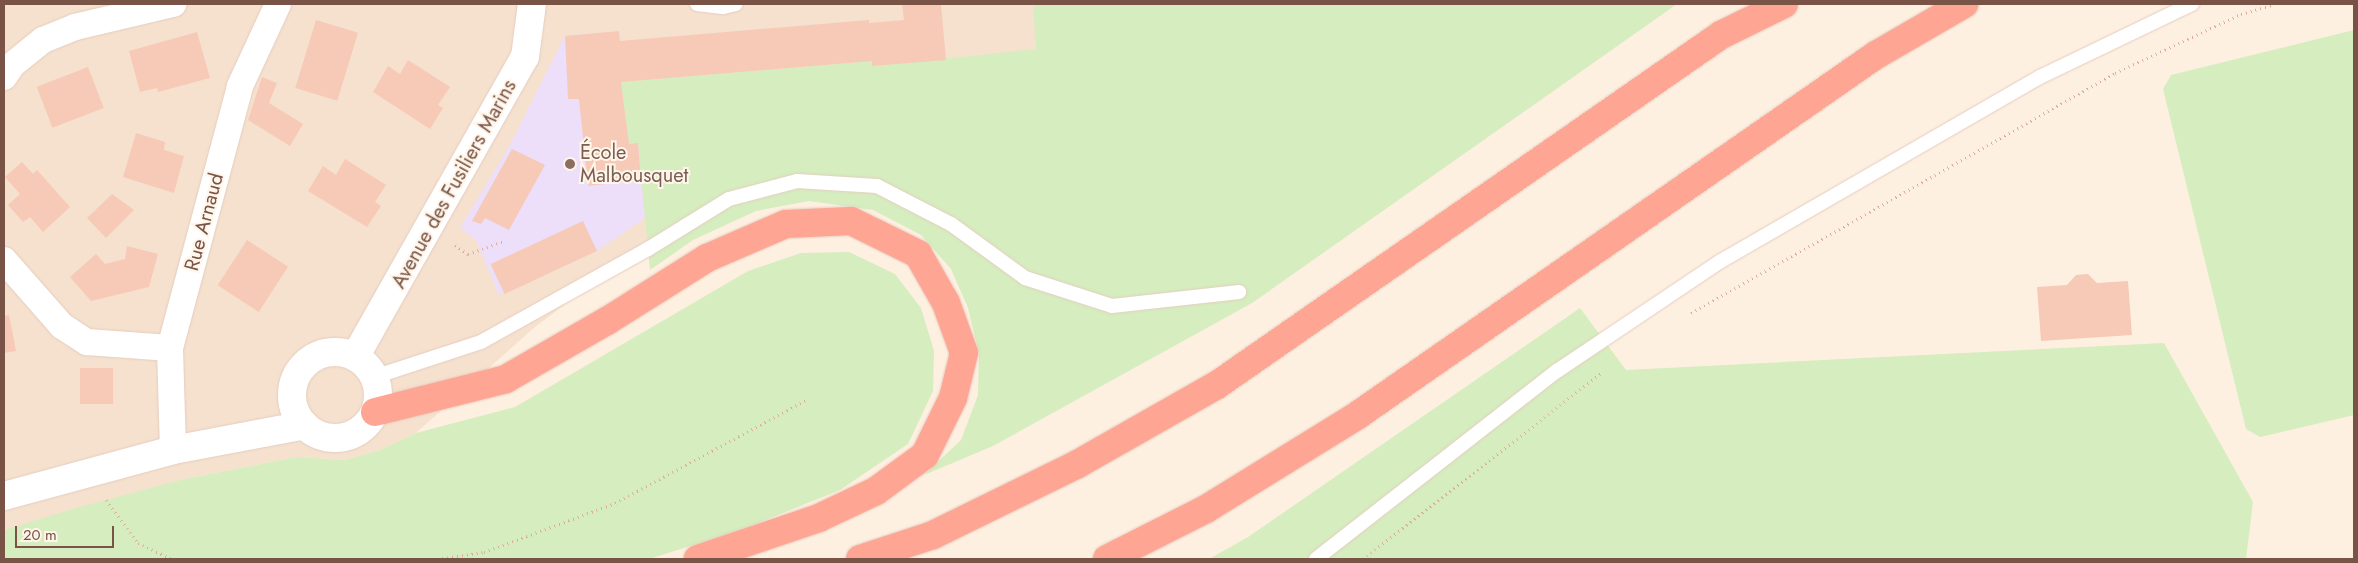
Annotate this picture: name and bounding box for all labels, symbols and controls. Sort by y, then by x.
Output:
street label: Avenue des Fusiliers Marins [387,75,521,293]
place label: École Malbousquet [580,140,688,187]
marker: École Malbousquet [564,158,576,170]
street label: Rue Arnaud [179,171,229,273]
scale bar [18,516,116,548]
text: 20 m [23,524,57,546]

